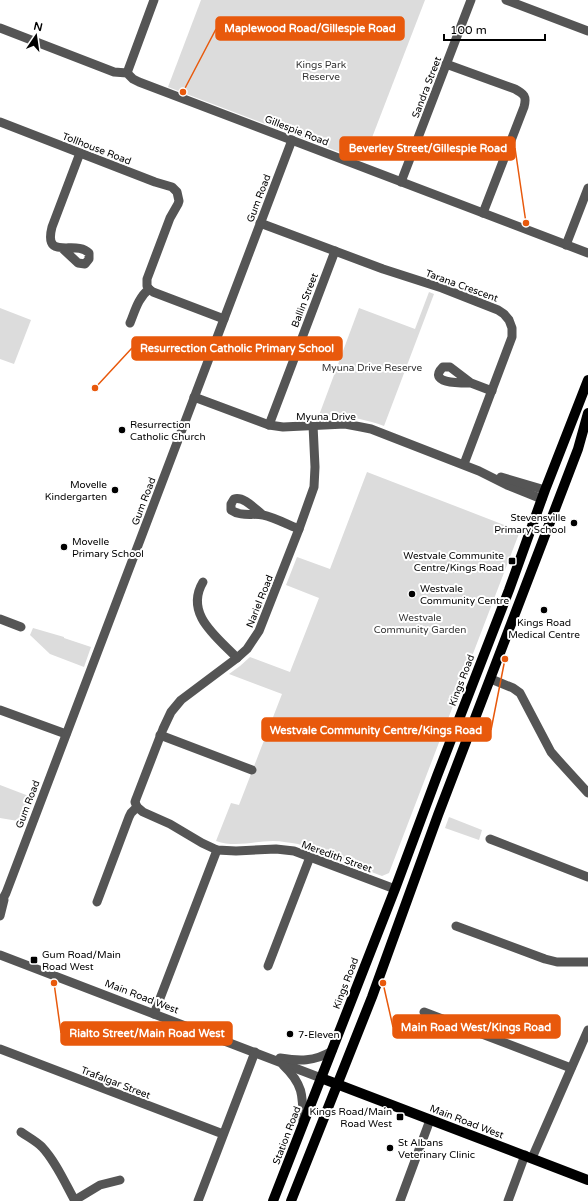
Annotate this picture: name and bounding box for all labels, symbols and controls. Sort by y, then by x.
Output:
north arrow [16,16,56,56]
scale bar [444,16,545,42]
callout: Maplewood Road/Gillespie Road [216,17,404,40]
text: N [32,19,44,34]
text: Maplewood Road/Gillespie Road [224,22,396,36]
text: 100 m [450,23,487,37]
street label: Sandra Street [410,55,444,120]
park label: Kings Park Reserve [296,59,347,83]
street label: Gillespie Road [263,113,330,149]
street label: Tollhouse Road [60,130,133,168]
callout: Beverley Street/Gillespie Road [340,137,515,160]
text: Beverley Street/Gillespie Road [349,142,507,156]
street label: Gum Road [244,173,274,224]
street label: Tarana Crescent [424,267,500,305]
street label: Ballin Street [289,271,321,329]
callout: Resurrection Catholic Primary School [132,337,342,360]
text: Resurrection Catholic Primary School [140,342,334,356]
park label: Myuna Drive Reserve [322,362,423,374]
street label: Myuna Drive [296,411,356,423]
place label: Resurrection Catholic Church [130,419,206,443]
marker: Resurrection Catholic Church [117,425,127,435]
street label: Gum Road [129,476,159,527]
place label: Movelle Kindergarten [45,479,107,503]
marker: Movelle Kindergarten [110,485,120,495]
place label: Stevensville Primary School [494,512,566,536]
marker: Stevensville Primary School [569,518,579,528]
place label: Movelle Primary School [72,536,144,560]
marker: Movelle Primary School [59,542,69,552]
place label: Westvale Communite Centre/Kings Road [403,550,504,574]
marker: Westvale Communite Centre/Kings Road [507,556,517,566]
street label: Nariel Road [244,573,276,630]
place label: Westvale Community Centre [420,583,510,607]
marker: Westvale Community Centre [407,589,417,599]
marker: Kings Road Medical Centre [539,605,549,615]
park label: Westvale Community Garden [374,612,466,636]
place label: Kings Road Medical Centre [508,617,580,641]
street label: Kings Road [447,653,477,708]
callout: Westvale Community Centre/Kings Road [262,718,491,741]
text: Westvale Community Centre/Kings Road [270,724,482,738]
street label: Gum Road [13,779,43,830]
street label: Meredith Street [300,839,374,875]
place label: Gum Road/Main Road West [42,949,121,973]
marker: Gum Road/Main Road West [29,955,39,965]
street label: Kings Road [331,956,361,1011]
street label: Main Road West [103,977,180,1017]
callout: Main Road West/Kings Road [393,1015,560,1038]
text: Main Road West/Kings Road [401,1021,551,1035]
callout: Rialto Street/Main Road West [61,1022,232,1045]
text: Rialto Street/Main Road West [69,1027,225,1040]
marker: 7-Eleven [285,1029,295,1039]
place label: 7-Eleven [298,1029,340,1041]
street label: Trafalgar Street [79,1064,152,1102]
street label: Main Road West [428,1102,505,1142]
street label: Station Road [270,1105,304,1166]
place label: Kings Road/Main Road West [310,1106,392,1130]
marker: Kings Road/Main Road West [395,1112,405,1122]
place label: St Albans Veterinary Clinic [398,1137,475,1161]
marker: St Albans Veterinary Clinic [385,1143,395,1153]

